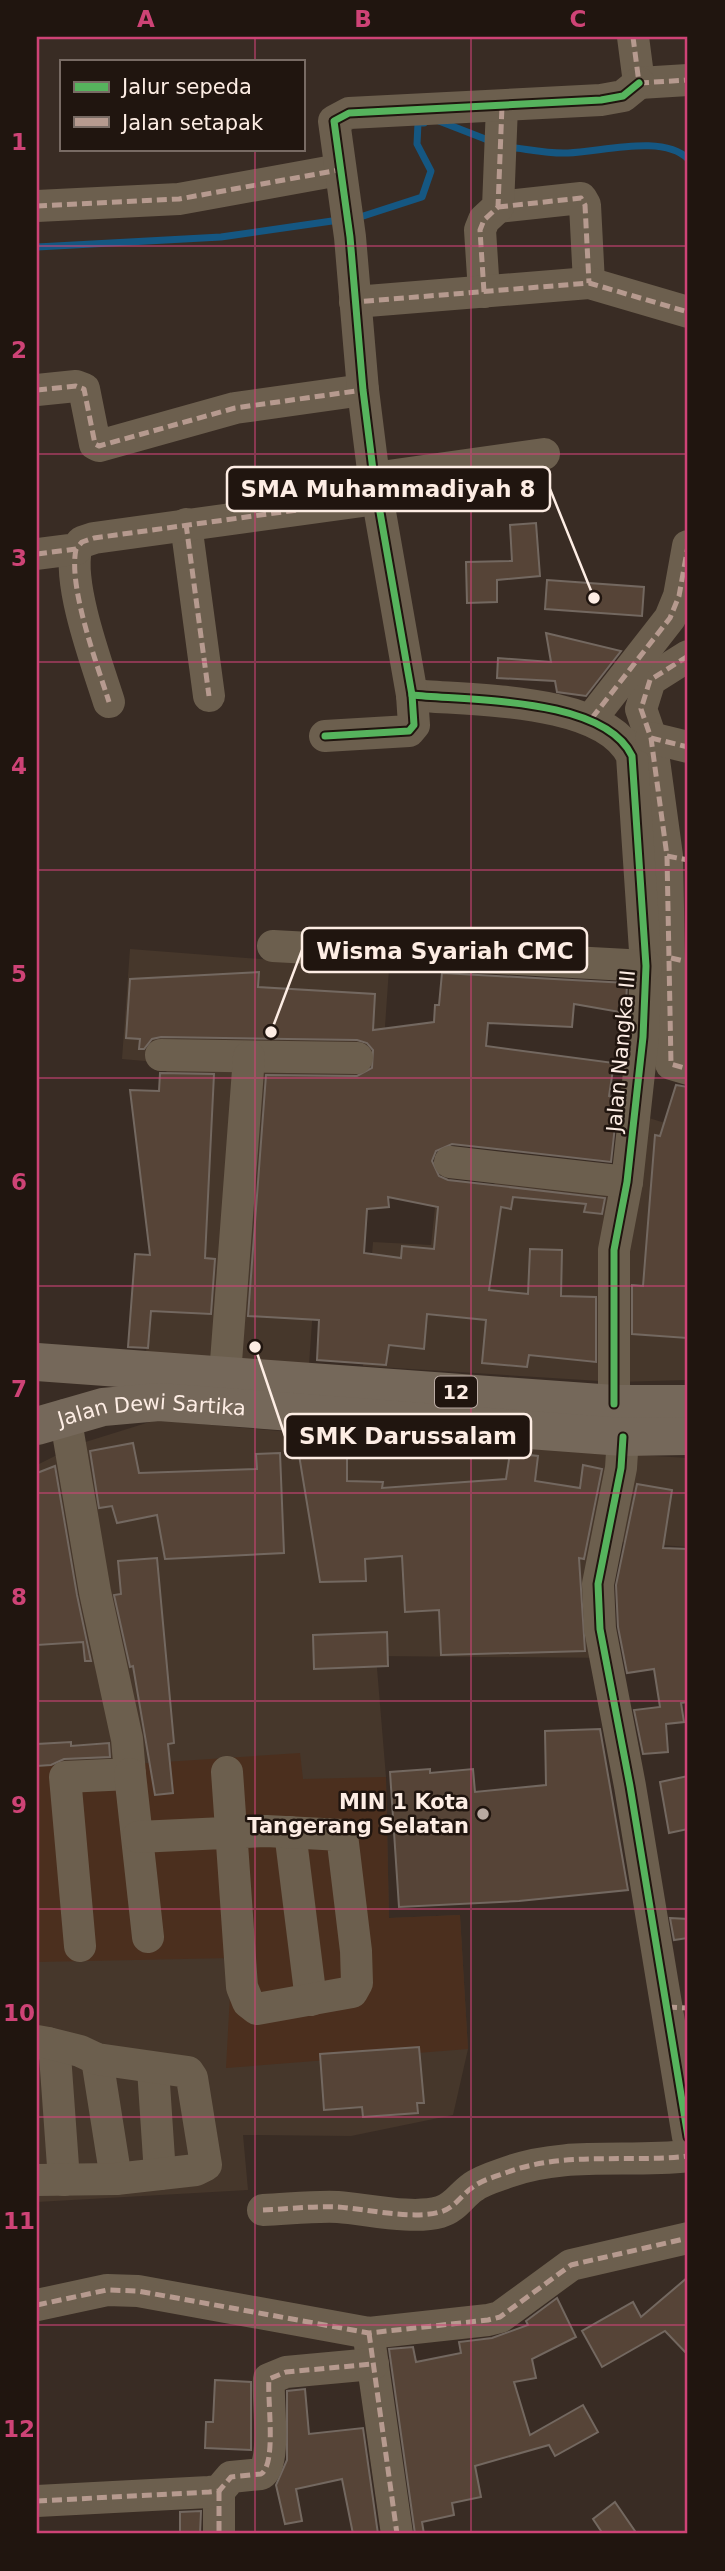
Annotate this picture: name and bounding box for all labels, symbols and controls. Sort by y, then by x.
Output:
text: A [137,6,155,32]
text: B [354,6,372,32]
text: C [570,6,586,32]
legend [60,60,304,150]
text: Jalur sepeda [120,75,252,99]
text: Jalan setapak [120,111,264,135]
text: 1 [11,129,27,155]
text: 2 [11,337,27,363]
callout: SMA Muhammadiyah 8 [227,467,550,511]
text: SMA Muhammadiyah 8 [240,476,536,502]
text: 3 [11,545,27,571]
text: 4 [11,753,27,779]
callout: Wisma Syariah CMC [302,928,587,972]
text: Wisma Syariah CMC [316,938,574,964]
text: 5 [11,961,27,987]
street label: Jalan Nangka III [602,969,640,1135]
text: 6 [11,1169,27,1195]
text: 7 [11,1376,27,1402]
road number: 12 [435,1376,477,1408]
street label: Jalan Dewi Sartika [53,1390,247,1432]
callout: SMK Darussalam [285,1414,531,1458]
text: SMK Darussalam [299,1423,517,1449]
text: 8 [11,1584,27,1610]
place label: MIN 1 Kota Tangerang Selatan [247,1790,469,1838]
text: 9 [11,1792,27,1818]
marker: MIN 1 Kota Tangerang Selatan [475,1806,491,1822]
text: 10 [3,2000,35,2026]
text: 11 [3,2208,35,2234]
text: 12 [3,2416,35,2442]

